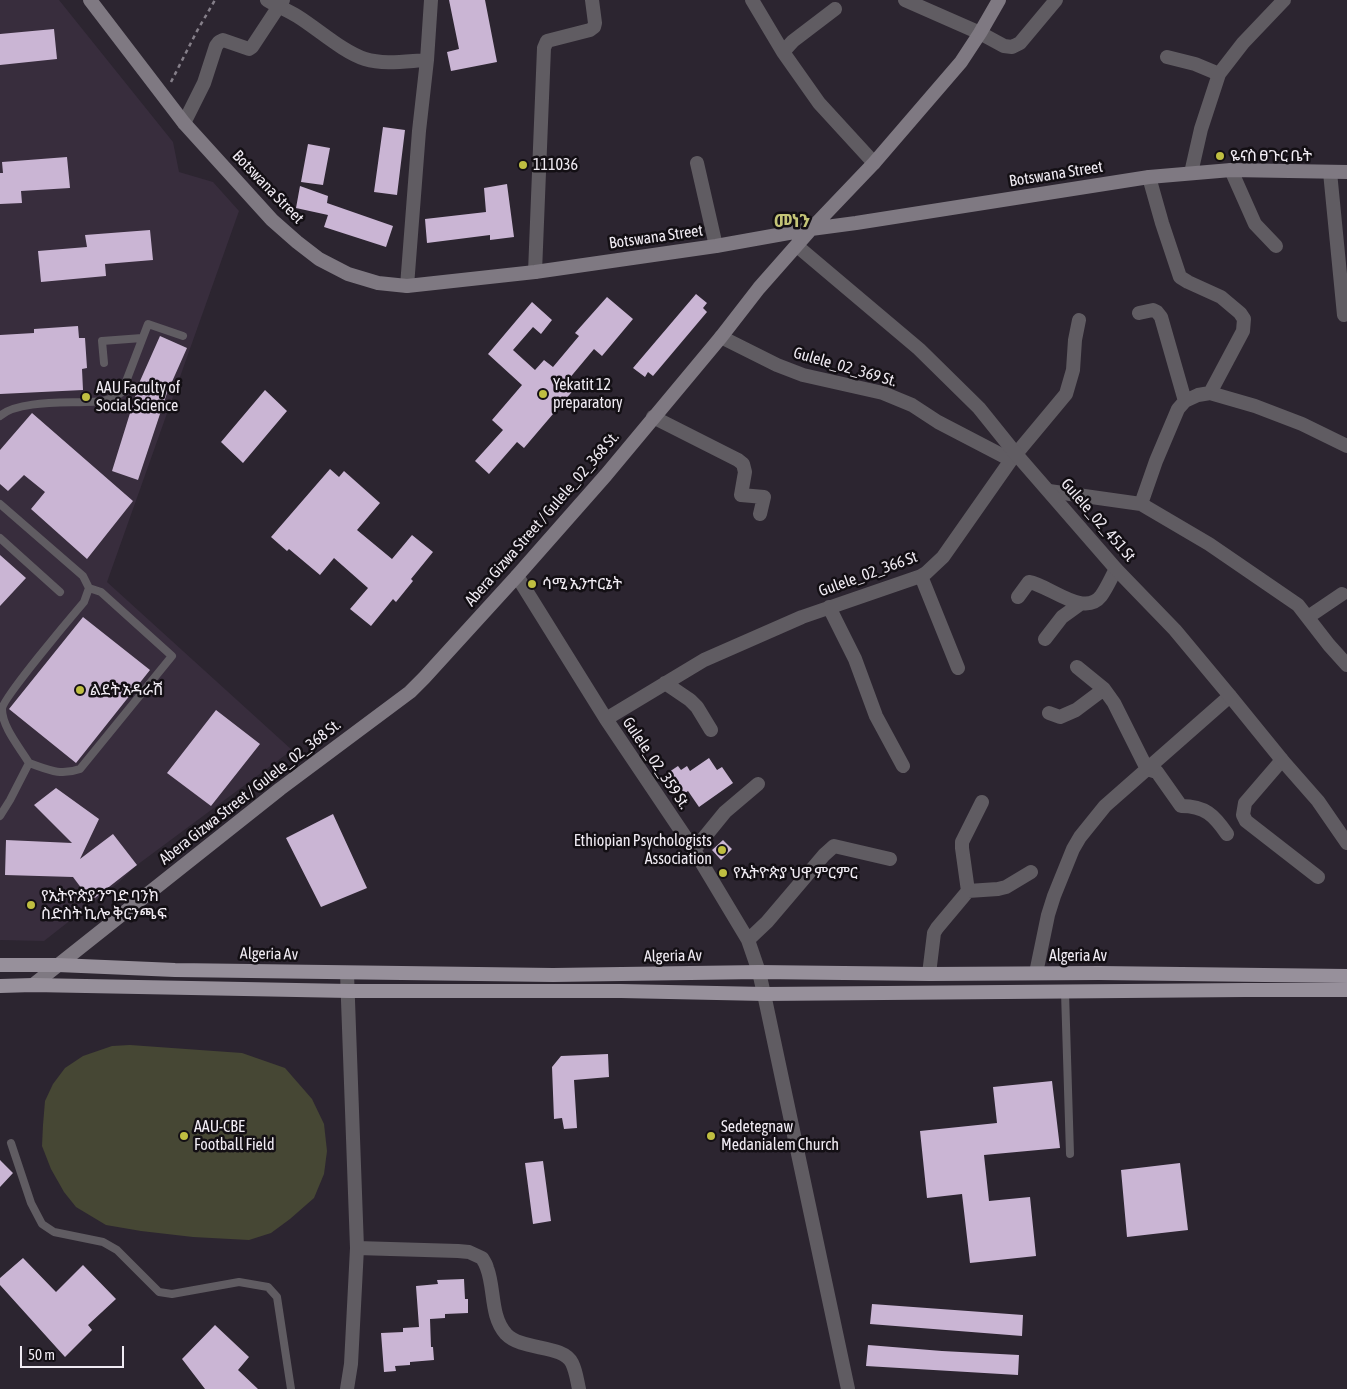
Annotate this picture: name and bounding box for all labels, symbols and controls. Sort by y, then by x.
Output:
street label: Botswana Street [228,146,308,228]
place label: ዬናስ ፀጉር ቤት [1230,146,1312,166]
marker: ዬናስ ፀጉር ቤት [1214,150,1226,162]
place label: 111036 [533,155,578,175]
street label: Botswana Street [1008,157,1104,191]
marker: 111036 [517,159,529,171]
district label: መነን [774,210,810,232]
street label: Botswana Street [608,221,704,253]
street label: Gulele_02_369 St. [791,343,899,391]
place label: Yekatit 12 preparatory [553,375,623,413]
place label: AAU Faculty of Social Science [96,378,180,416]
marker: Yekatit 12 preparatory [537,388,549,400]
marker: AAU Faculty of Social Science [80,391,92,403]
street label: Abera Gizwa Street / Gulele_02_368 St. [461,428,623,610]
street label: Gulele_02_451 St [1057,475,1139,565]
street label: Gulele_02_366 St [816,547,920,601]
place label: ሳሚ ኢንተርኔት [542,574,622,594]
marker: ሳሚ ኢንተርኔት [526,578,538,590]
place label: ልደት አዳራሽ [90,680,163,700]
marker: ልደት አዳራሽ [74,684,86,696]
street label: Gulele_02_359 St. [618,713,694,813]
street label: Abera Gizwa Street / Gulele_02_368 St. [155,715,345,869]
place label: Ethiopian Psychologists Association [574,831,712,869]
marker: Ethiopian Psychologists Association [716,844,728,856]
place label: የኢትዮጵያ ህዋ ምርምር [733,863,858,883]
marker: የኢትዮጵያ ህዋ ምርምር [717,867,729,879]
place label: የኢትዮጵያ ንግድ ባንክ ስድስት ኪሎ ቅርንጫፍ [41,886,167,924]
marker: የኢትዮጵያ ንግድ ባንክ ስድስት ኪሎ ቅርንጫፍ [25,899,37,911]
street label: Algeria Av [240,944,298,964]
street label: Algeria Av [644,946,702,966]
street label: Algeria Av [1049,946,1107,966]
place label: AAU-CBE Football Field [194,1117,275,1155]
place label: Sedetegnaw Medanialem Church [721,1117,839,1155]
marker: AAU-CBE Football Field [178,1130,190,1142]
marker: Sedetegnaw Medanialem Church [705,1130,717,1142]
scale bar [22,1336,126,1368]
text: 50 m [28,1346,55,1363]

